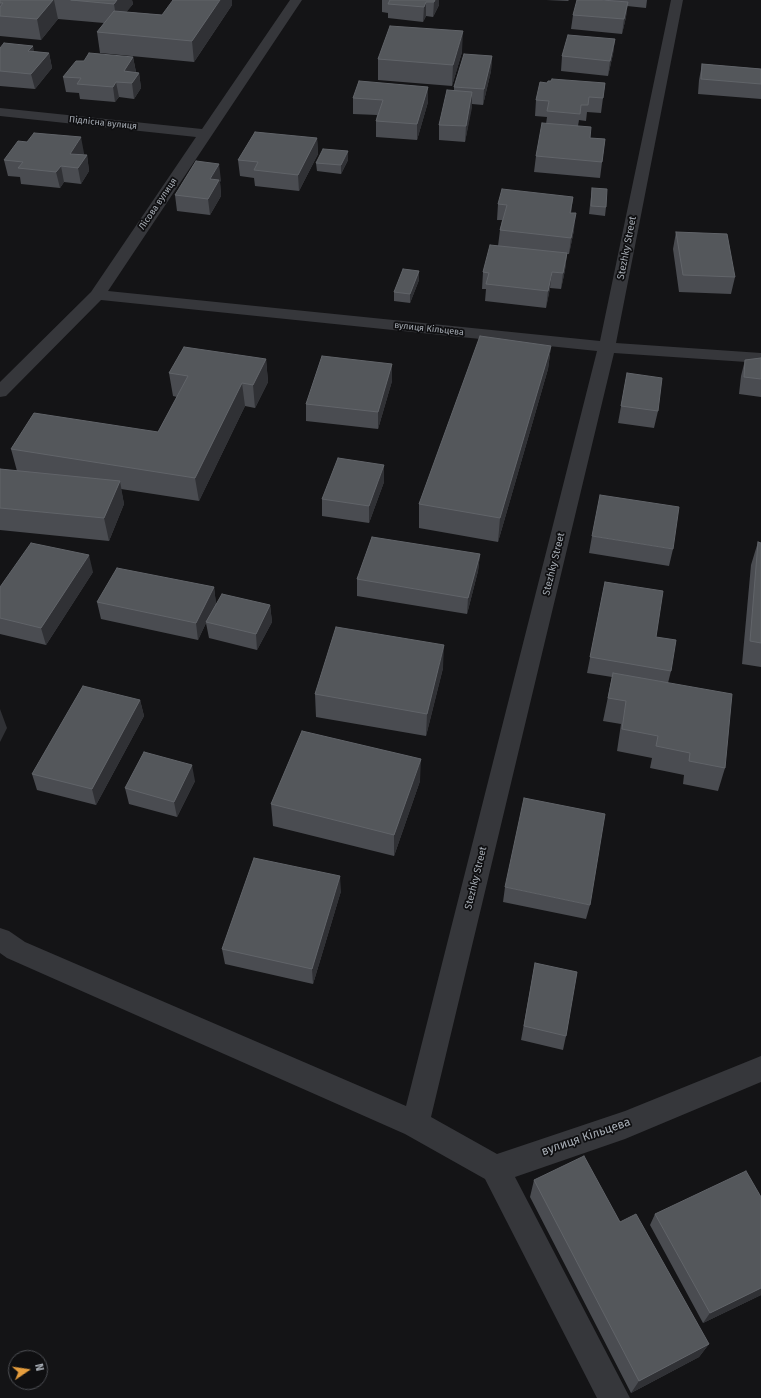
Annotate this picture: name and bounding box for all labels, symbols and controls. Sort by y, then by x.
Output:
street label: Підлісна вулиця [68,114,138,132]
street label: Лісова вулиця [137,176,179,232]
street label: Stezhky Street [615,215,639,281]
street label: вулиця Кільцева [394,320,464,338]
street label: Stezhky Street [540,531,568,597]
street label: Stezhky Street [462,845,490,911]
street label: вулиця Кільцева [539,1115,633,1159]
north arrow [8,1350,48,1390]
text: N [32,1362,46,1372]

